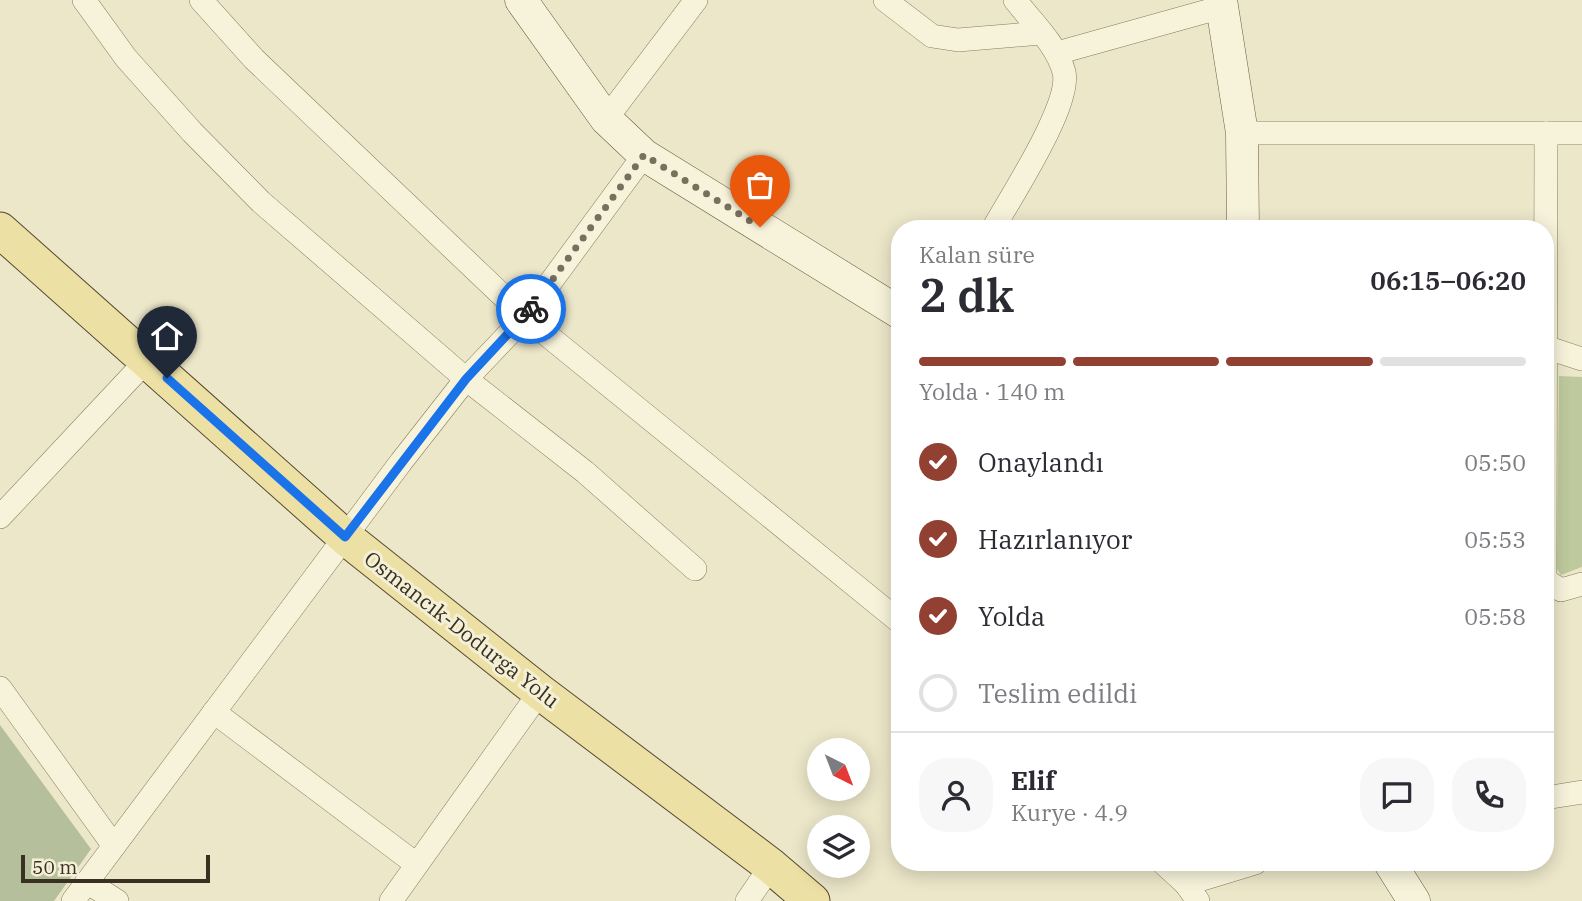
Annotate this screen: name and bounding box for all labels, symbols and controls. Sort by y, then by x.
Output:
pin [730,155,790,227]
icon: bag [741,166,779,204]
text: Kalan süre [919,239,1035,269]
text: 06:15–06:20 [1370,263,1526,297]
text: 2 dk [919,265,1014,325]
courier [496,274,566,344]
icon: bike [512,290,550,328]
pin [137,306,197,378]
icon: home [148,317,186,355]
text: Yolda · 140 m [919,376,1065,406]
icon: check [919,443,957,481]
text: Onaylandı [978,445,1104,479]
text: 05:50 [1464,447,1526,477]
icon: check [919,520,957,558]
text: Hazırlanıyor [978,522,1132,556]
text: 05:53 [1464,524,1526,554]
street label: Osmancık-Dodurga Yolu [359,544,565,714]
icon: check [919,597,957,635]
text: Yolda [978,599,1045,633]
text: 05:58 [1464,601,1526,631]
text: Teslim edildi [978,676,1137,710]
north arrow [807,738,870,802]
map controls [807,738,870,878]
button: person [919,758,993,832]
button: chat [1360,758,1434,832]
button: phone [1452,758,1526,832]
text: Elif [1011,763,1055,797]
text: Kurye · 4.9 [1011,797,1128,827]
button: layers [807,815,870,878]
scale bar [21,852,210,884]
text: 50 m [32,855,77,879]

